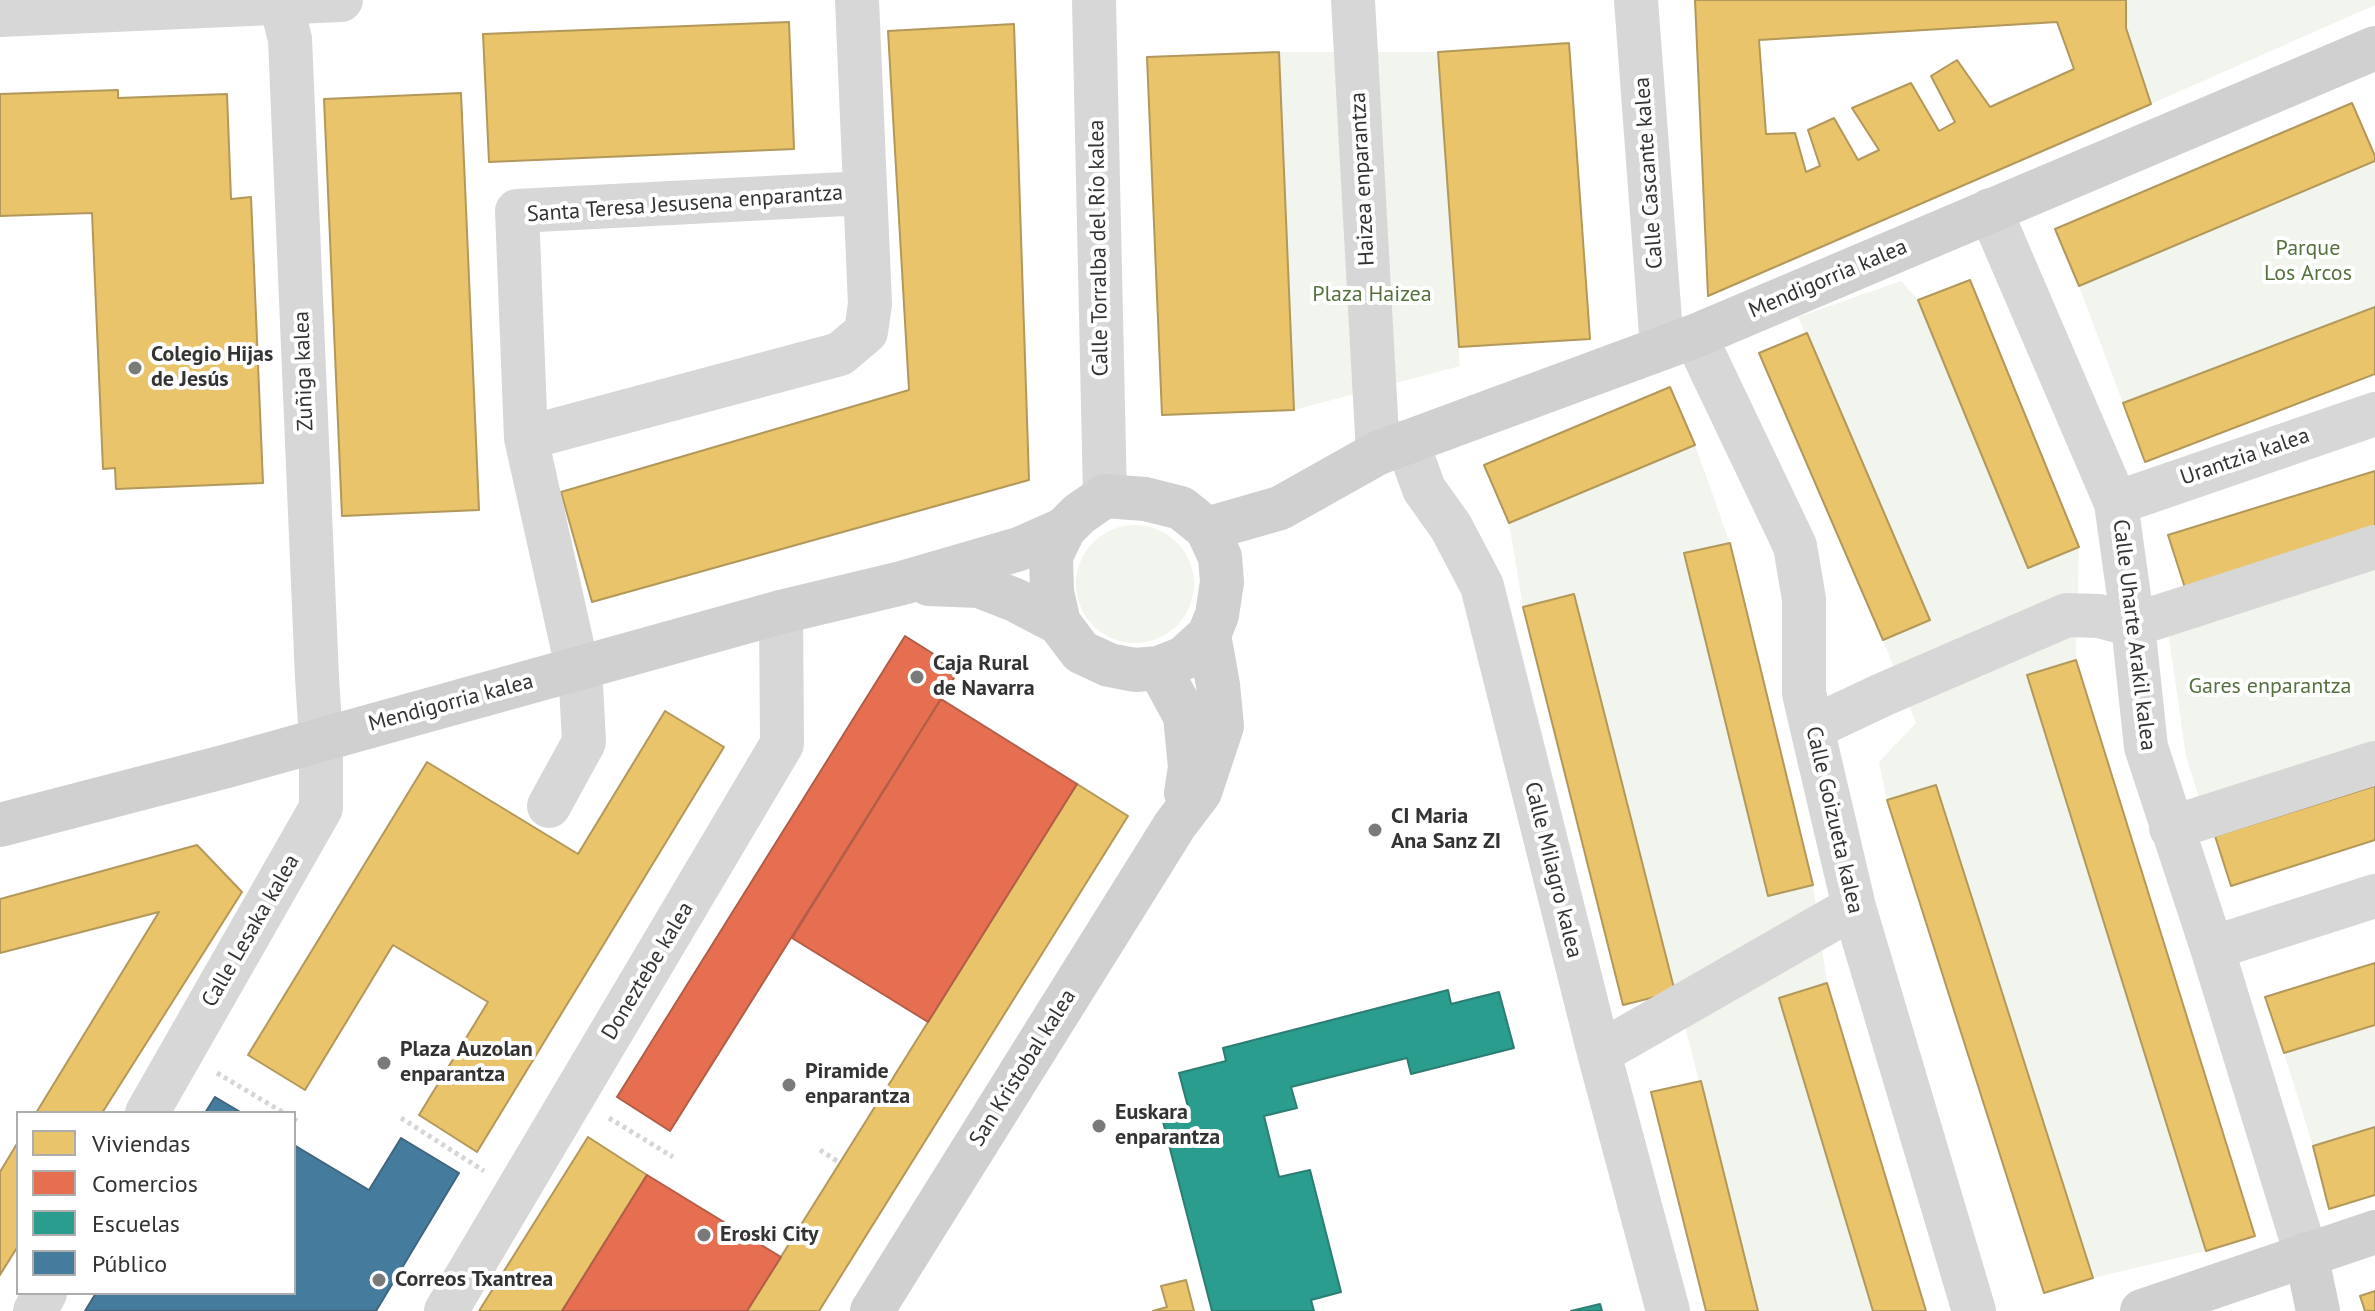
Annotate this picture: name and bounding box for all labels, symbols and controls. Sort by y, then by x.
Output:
street label: Calle Cascante kalea [1629,76,1669,270]
street label: Haizea enparantza [1345,92,1381,266]
street label: Calle Torralba del Río kalea [1084,119,1114,377]
street label: Santa Teresa Jesusena enparantza [526,180,844,228]
street label: Mendigorria kalea [1745,234,1911,324]
park label: Parque Los Arcos [2264,236,2352,288]
park label: Plaza Haizea [1312,282,1432,308]
street label: Zuñiga kalea [289,311,319,431]
place label: Colegio Hijas de Jesús [151,342,273,394]
marker: Colegio Hijas de Jesús [126,359,144,377]
street label: Urantzia kalea [2177,423,2313,491]
street label: Calle Uharte Arakil kalea [2107,518,2161,752]
place label: Caja Rural de Navarra [933,651,1035,702]
street label: Mendigorria kalea [366,668,536,738]
marker: Caja Rural de Navarra [908,668,926,686]
park label: Gares enparantza [2189,674,2351,700]
street label: Calle Goizueta kalea [1800,724,1868,916]
street label: Calle Milagro kalea [1518,779,1588,961]
place label: CI Maria Ana Sanz ZI [1391,804,1501,856]
marker: CI Maria Ana Sanz ZI [1366,821,1384,839]
street label: Calle Lesaka kalea [197,850,305,1012]
street label: Doneztebe kalea [596,897,700,1045]
street label: San Kristobal kalea [964,985,1082,1151]
place label: Plaza Auzolan enparantza [400,1037,533,1088]
marker: Plaza Auzolan enparantza [375,1054,393,1072]
place label: Piramide enparantza [805,1059,910,1110]
marker: Piramide enparantza [780,1076,798,1094]
place label: Euskara enparantza [1115,1100,1220,1152]
legend [16,1111,296,1295]
marker: Euskara enparantza [1090,1117,1108,1135]
text: Viviendas [92,1128,190,1159]
text: Comercios [92,1168,198,1199]
text: Escuelas [92,1208,180,1239]
place label: Eroski City [720,1222,818,1248]
marker: Eroski City [695,1226,713,1244]
text: Público [92,1248,167,1279]
place label: Correos Txantrea [395,1267,553,1293]
marker: Correos Txantrea [370,1271,388,1289]

